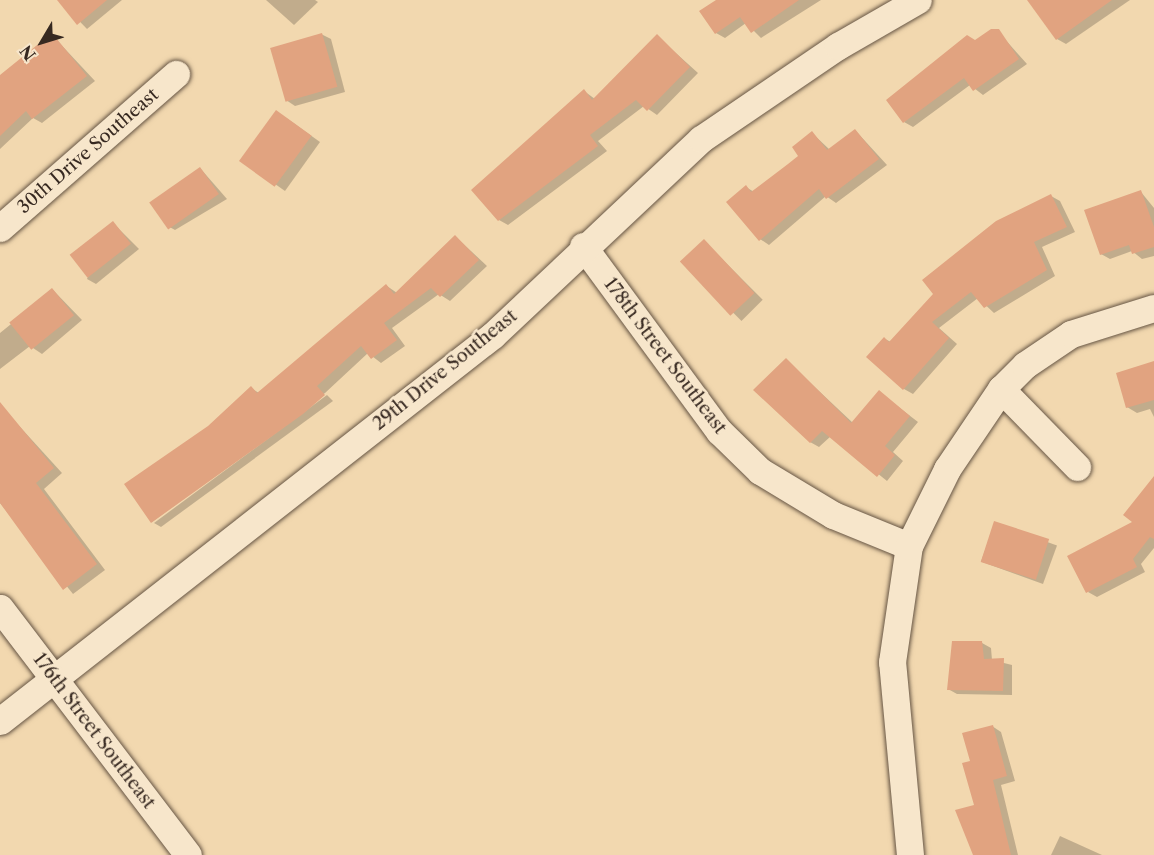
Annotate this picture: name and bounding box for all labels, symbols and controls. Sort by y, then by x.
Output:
north arrow [12,12,72,72]
text: N [16,41,40,65]
street label: 30th Drive Southeast [13,84,163,218]
street label: 178th Street Southeast [599,274,731,438]
street label: 29th Drive Southeast [369,305,521,435]
street label: 176th Street Southeast [28,649,160,813]

